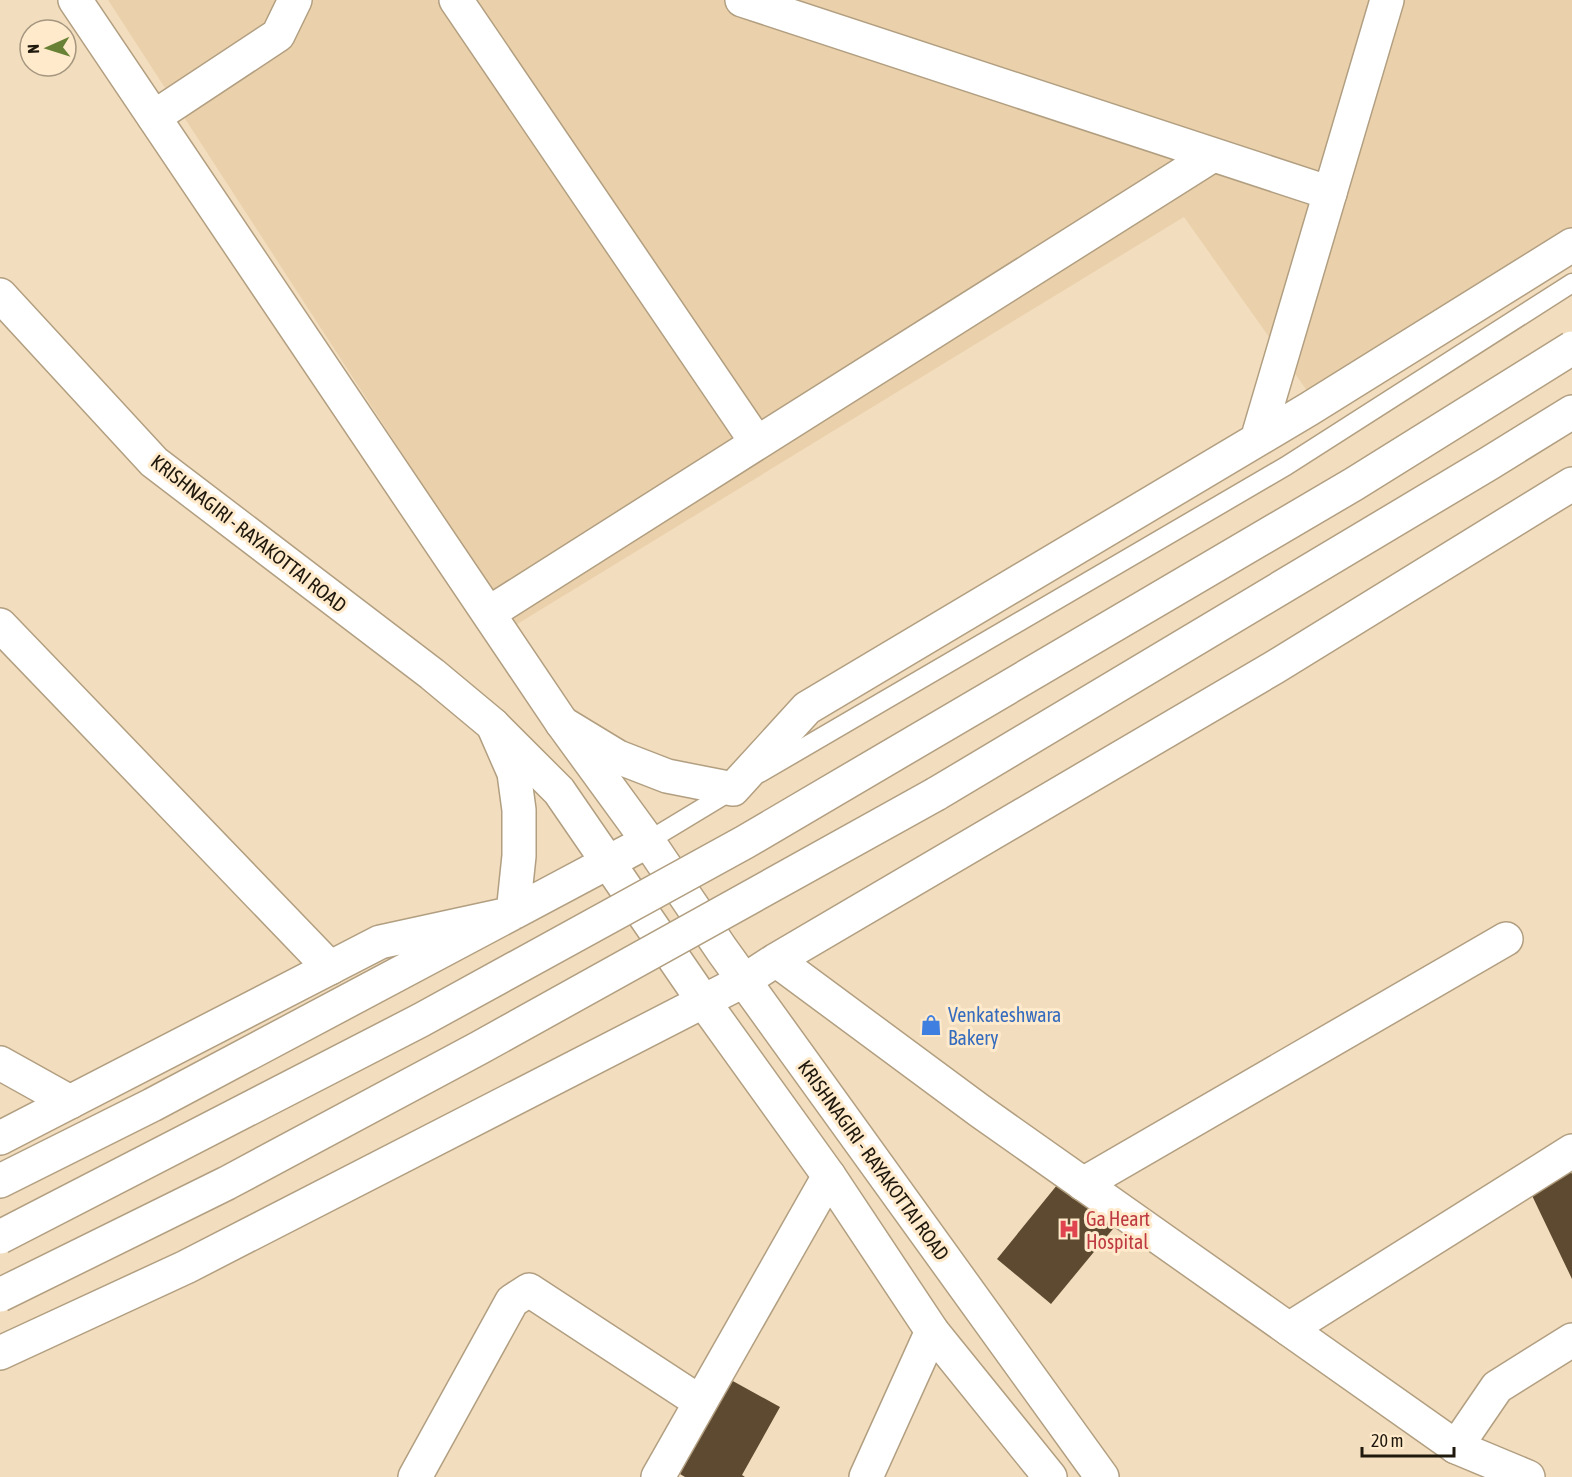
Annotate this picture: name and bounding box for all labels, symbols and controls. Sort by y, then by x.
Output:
north arrow [18,18,78,78]
text: N [24,44,42,54]
street label: KRISHNAGIRI - RAYAKOTTAI ROAD [147,450,351,616]
place label: Venkateshwara Bakery [948,1003,1061,1049]
shop icon: Venkateshwara Bakery [919,1013,943,1037]
street label: KRISHNAGIRI - RAYAKOTTAI ROAD [794,1055,954,1265]
place label: Ga Heart Hospital [1086,1207,1150,1253]
hospital icon: Ga Heart Hospital [1057,1217,1081,1241]
scale bar [1362,1420,1454,1458]
text: 20 m [1371,1430,1403,1451]

